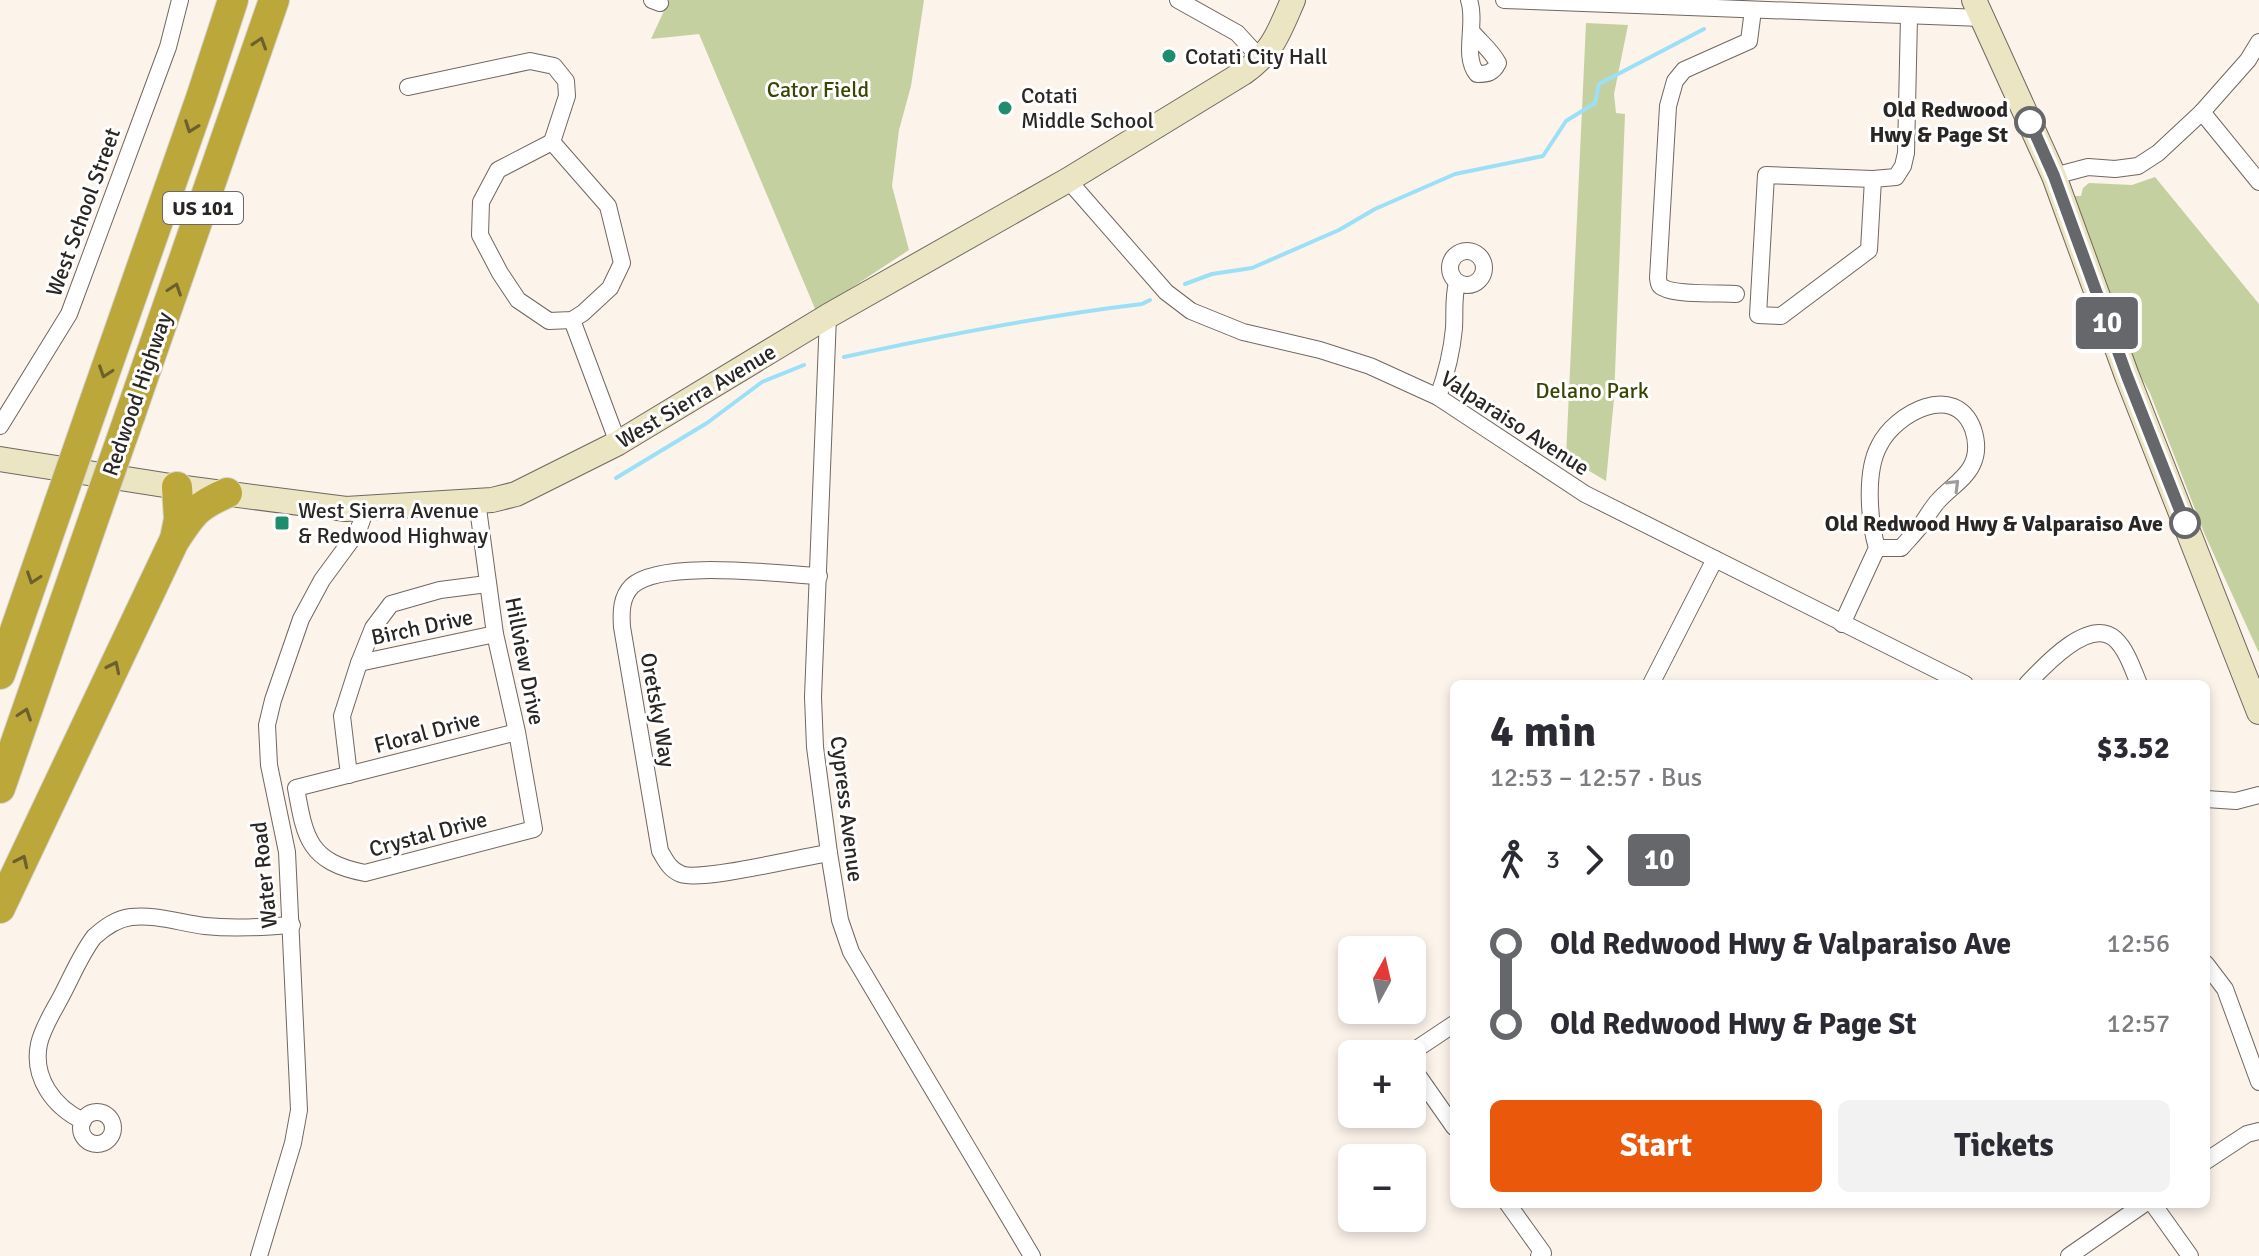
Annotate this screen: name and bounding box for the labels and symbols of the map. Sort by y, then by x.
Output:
one-way arrow [251,37,267,51]
place label: Cotati City Hall [1185,43,1327,70]
marker: Cotati City Hall [1160,47,1178,65]
park label: Cator Field [767,76,869,103]
place label: Cotati Middle School [1021,82,1154,134]
place label: Old Redwood Hwy & Page St [1869,96,2008,148]
marker: Cotati Middle School [996,99,1014,117]
marker: Old Redwood Hwy & Page St [2015,107,2045,137]
one-way arrow [184,119,201,133]
street label: West School Street [40,124,126,300]
road number: US 101 [163,192,243,224]
one-way arrow [165,283,181,297]
line badge: 10 [2071,297,2143,349]
street label: Redwood Highway [96,308,178,479]
street label: West Sierra Avenue [611,338,781,454]
one-way arrow [98,365,114,379]
street label: Valparaiso Avenue [1436,365,1594,481]
park label: Delano Park [1535,377,1649,404]
one-way arrow [1945,480,1959,494]
place label: West Sierra Avenue & Redwood Highway [298,497,489,549]
marker: Old Redwood Hwy & Valparaiso Ave [2170,508,2200,538]
place label: Old Redwood Hwy & Valparaiso Ave [1825,510,2163,537]
marker: West Sierra Avenue & Redwood Highway [273,514,291,532]
one-way arrow [27,570,43,584]
street label: Hillview Drive [499,595,551,727]
street label: Birch Drive [369,603,475,651]
street label: Oretsky Way [635,651,681,770]
one-way arrow [104,661,120,676]
street label: Floral Drive [371,705,483,759]
one-way arrow [16,708,32,722]
street label: Cypress Avenue [825,734,869,884]
street label: Crystal Drive [366,805,490,863]
street label: Water Road [245,820,283,930]
one-way arrow [12,855,28,869]
north arrow [1338,936,1426,1024]

